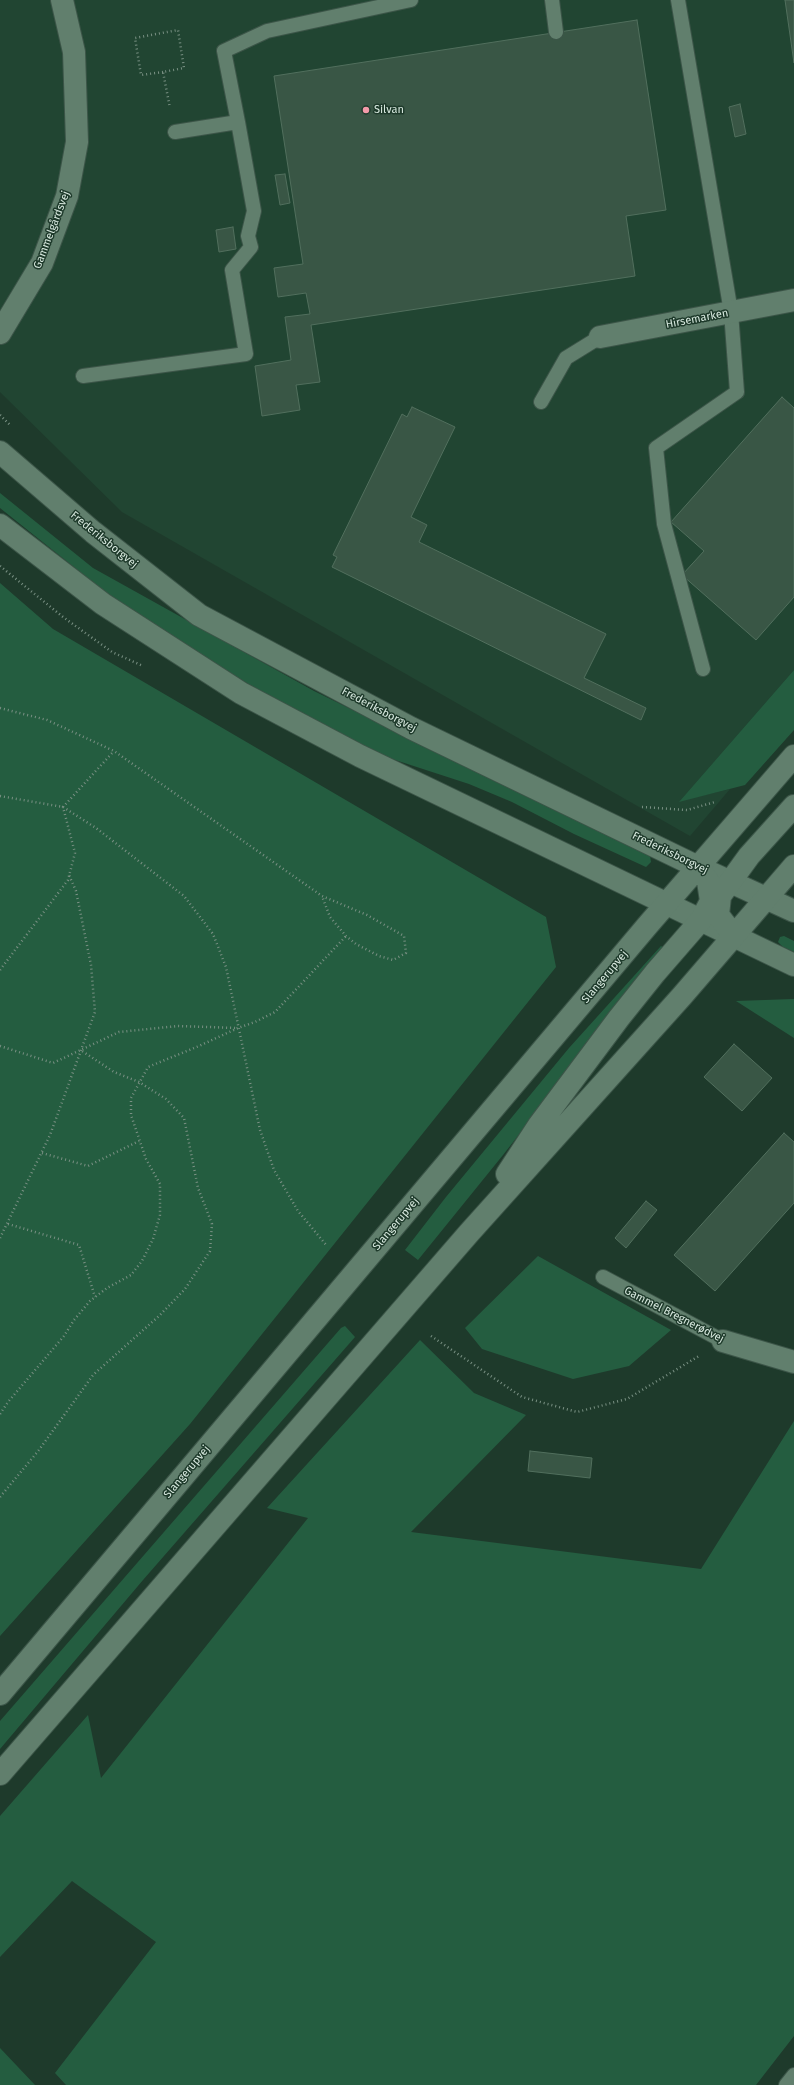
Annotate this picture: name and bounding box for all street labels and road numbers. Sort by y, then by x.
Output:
street label: Gammelgårdsvej [31,189,73,271]
street label: Hirsemarken [665,306,729,332]
street label: Frederiksborgvej [68,509,140,571]
street label: Frederiksborgvej [339,685,419,735]
street label: Frederiksborgvej [630,829,710,877]
street label: Slangerupvej [579,948,631,1006]
street label: Slangerupvej [370,1195,422,1253]
street label: Gammel Bregnerødvej [622,1284,726,1346]
street label: Slangerupvej [161,1443,213,1501]

